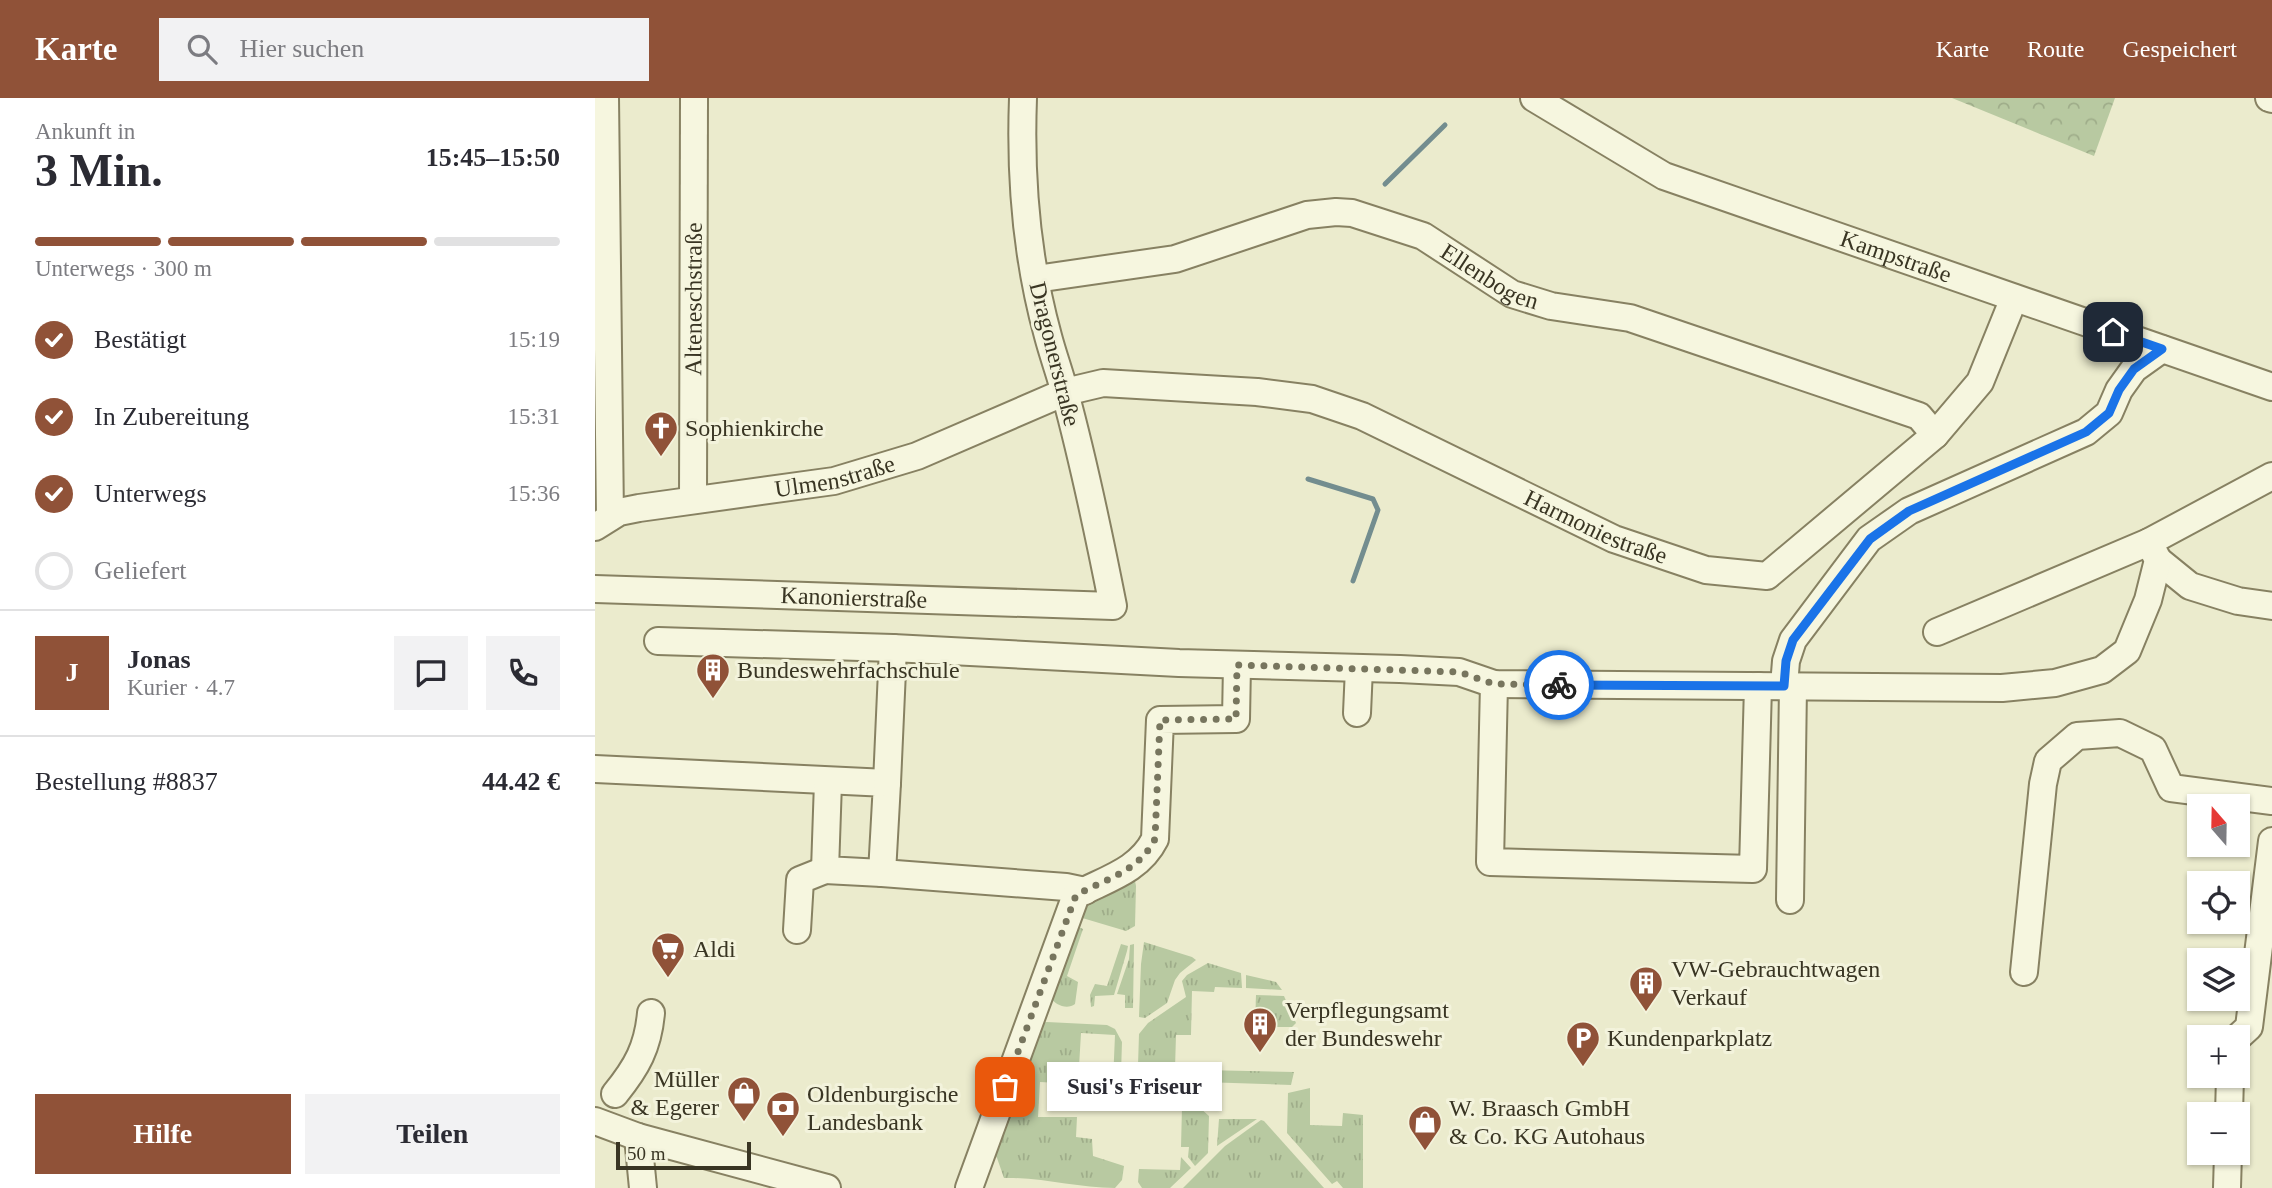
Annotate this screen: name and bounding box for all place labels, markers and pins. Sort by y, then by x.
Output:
pin [2083,302,2143,362]
church icon: Sophienkirche [642,409,680,458]
place label: Sophienkirche [685,415,824,441]
building icon: Bundeswehrfachschule [694,651,732,700]
place label: Bundeswehrfachschule [737,657,960,683]
supermarket icon: Aldi [649,930,687,979]
place label: Aldi [693,936,736,962]
place label: VW-Gebrauchtwagen Verkauf [1671,956,1880,1010]
building icon: VW-Gebrauchtwagen Verkauf [1627,964,1665,1013]
place label: Verpflegungsamt der Bundeswehr [1285,997,1449,1051]
building icon: Verpflegungsamt der Bundeswehr [1241,1005,1279,1054]
parking icon: Kundenparkplatz [1564,1019,1602,1068]
place label: Kundenparkplatz [1607,1025,1772,1051]
pin [975,1057,1035,1117]
callout: Susi's Friseur [1047,1062,1222,1112]
place label: Müller & Egerer [630,1066,719,1120]
shop icon: Müller & Egerer [725,1074,763,1123]
place label: Oldenburgische Landesbank [807,1081,959,1135]
bank icon: Oldenburgische Landesbank [764,1089,802,1138]
place label: W. Braasch GmbH & Co. KG Autohaus [1449,1095,1645,1149]
shop icon: W. Braasch GmbH & Co. KG Autohaus [1406,1103,1444,1152]

